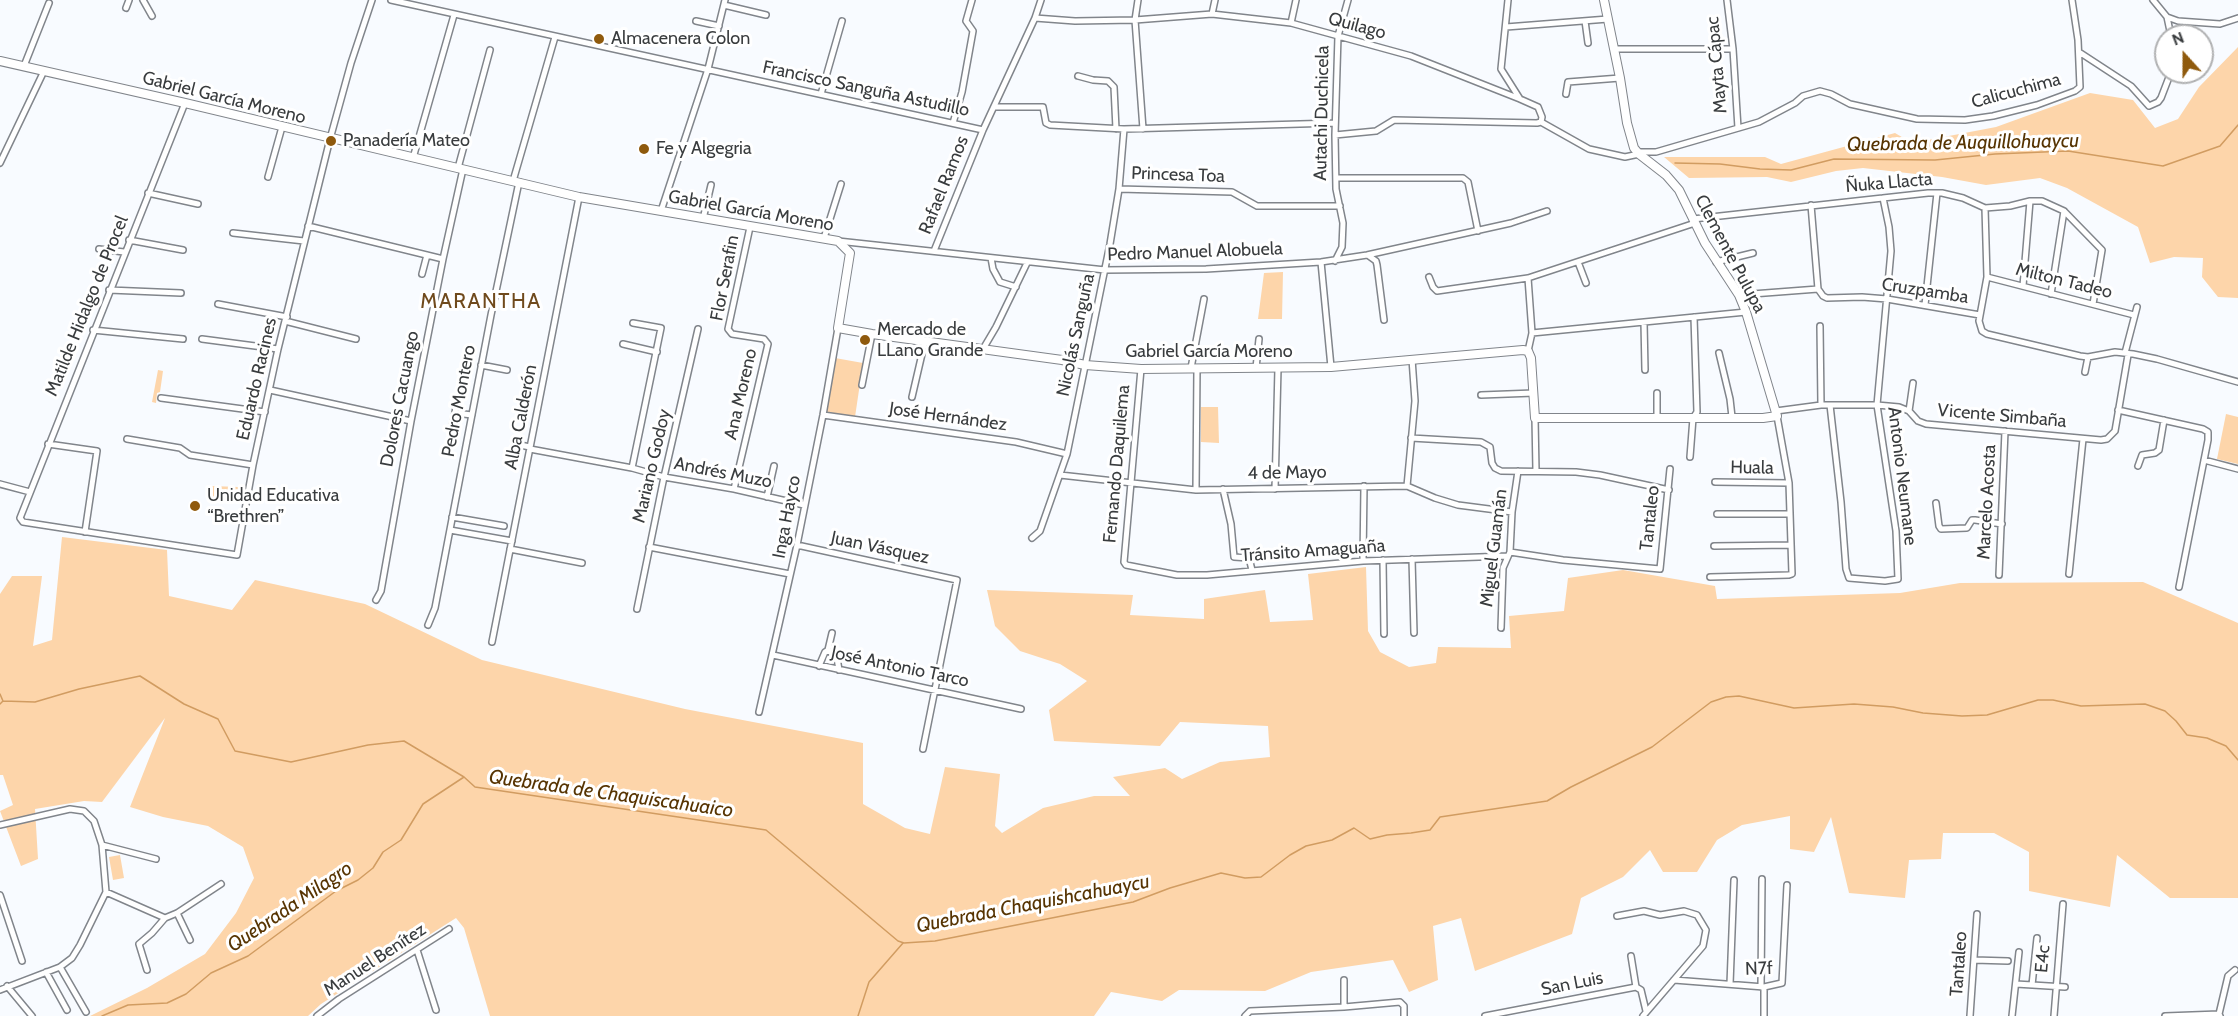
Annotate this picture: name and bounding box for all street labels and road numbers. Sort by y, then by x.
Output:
street label: Quilago [1326,8,1388,44]
street label: Mayta Cápac [1702,16,1732,114]
street label: Autachi Duchicela [1310,45,1334,181]
street label: Francisco Sanguña Astudillo [761,57,971,121]
street label: Gabriel García Moreno [140,67,308,129]
street label: Calicuchima [1969,69,2063,113]
street label: Rafael Ramos [915,133,973,237]
street label: Princesa Toa [1131,163,1225,187]
street label: Ñuka Llacta [1845,168,1933,198]
street label: Gabriel García Moreno [667,186,835,236]
street label: Clemente Pulupa [1690,191,1770,317]
street label: Matilde Hidalgo de Procel [41,213,133,399]
street label: Flor Serafin [706,233,744,323]
street label: Pedro Manuel Alobuela [1107,238,1283,266]
street label: Milton Tadeo [2014,259,2114,303]
street label: Nicolás Sanguña [1052,272,1100,398]
street label: Cruzpamba [1880,273,1970,309]
street label: Eduardo Racines [232,316,282,442]
street label: Dolores Cacuango [376,329,424,469]
street label: Gabriel García Moreno [1125,341,1293,363]
street label: Pedro Montero [438,343,480,459]
street label: Ana Moreno [720,346,762,442]
street label: Alba Calderón [500,363,542,471]
street label: Fernando Daquilema [1099,384,1135,544]
street label: José Hernández [888,398,1008,436]
street label: Vicente Simbaña [1937,400,2067,432]
street label: Antonio Neumane [1883,405,1921,547]
street label: Mariano Godoy [628,407,676,525]
street label: Marcelo Acosta [1973,444,2001,560]
street label: Andrés Muzo [672,453,774,493]
street label: Huala [1730,457,1774,479]
street label: 4 de Mayo [1247,462,1327,484]
street label: Inga Hayco [768,474,806,560]
street label: Tantaleo [1636,485,1664,551]
street label: Miguel Guamán [1476,488,1512,608]
street label: Juan Vásquez [829,527,931,569]
street label: Tránsito Amaguaña [1240,535,1386,567]
street label: José Antonio Tarco [829,642,971,692]
street label: Manuel Benítez [320,919,430,1001]
street label: Tantaleo [1946,931,1972,997]
street label: E4c [2031,944,2055,974]
street label: N7f [1745,958,1773,980]
street label: San Luis [1539,967,1605,1001]

